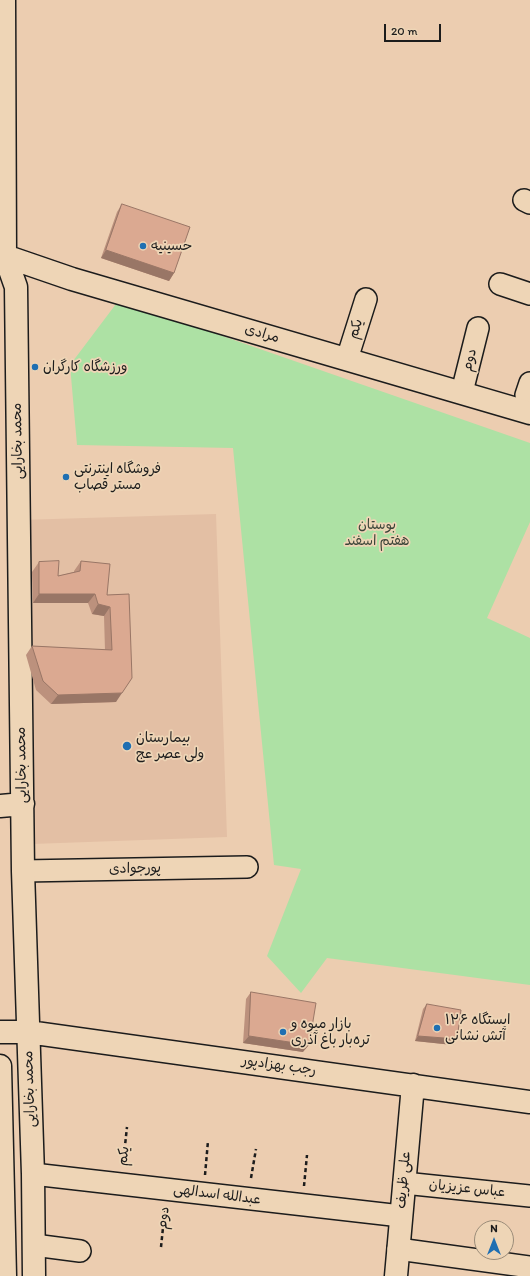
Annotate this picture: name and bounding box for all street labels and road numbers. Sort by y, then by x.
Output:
street label: یکم [345,317,367,341]
street label: مرادی [243,321,281,347]
street label: دوم [459,347,481,373]
street label: محمد بخارایی [9,403,27,479]
street label: محمد بخارایی [13,727,31,803]
street label: پورجوادی [109,860,161,878]
street label: محمد بخارایی [20,1050,40,1128]
street label: رجب بهزادپور [241,1052,317,1080]
street label: یکم [114,1145,134,1167]
street label: علی ظریف [393,1151,415,1209]
street label: عباس عزیزیان [428,1177,506,1201]
street label: عبدالله اسدالهی [172,1181,262,1209]
street label: دوم [154,1206,174,1230]

